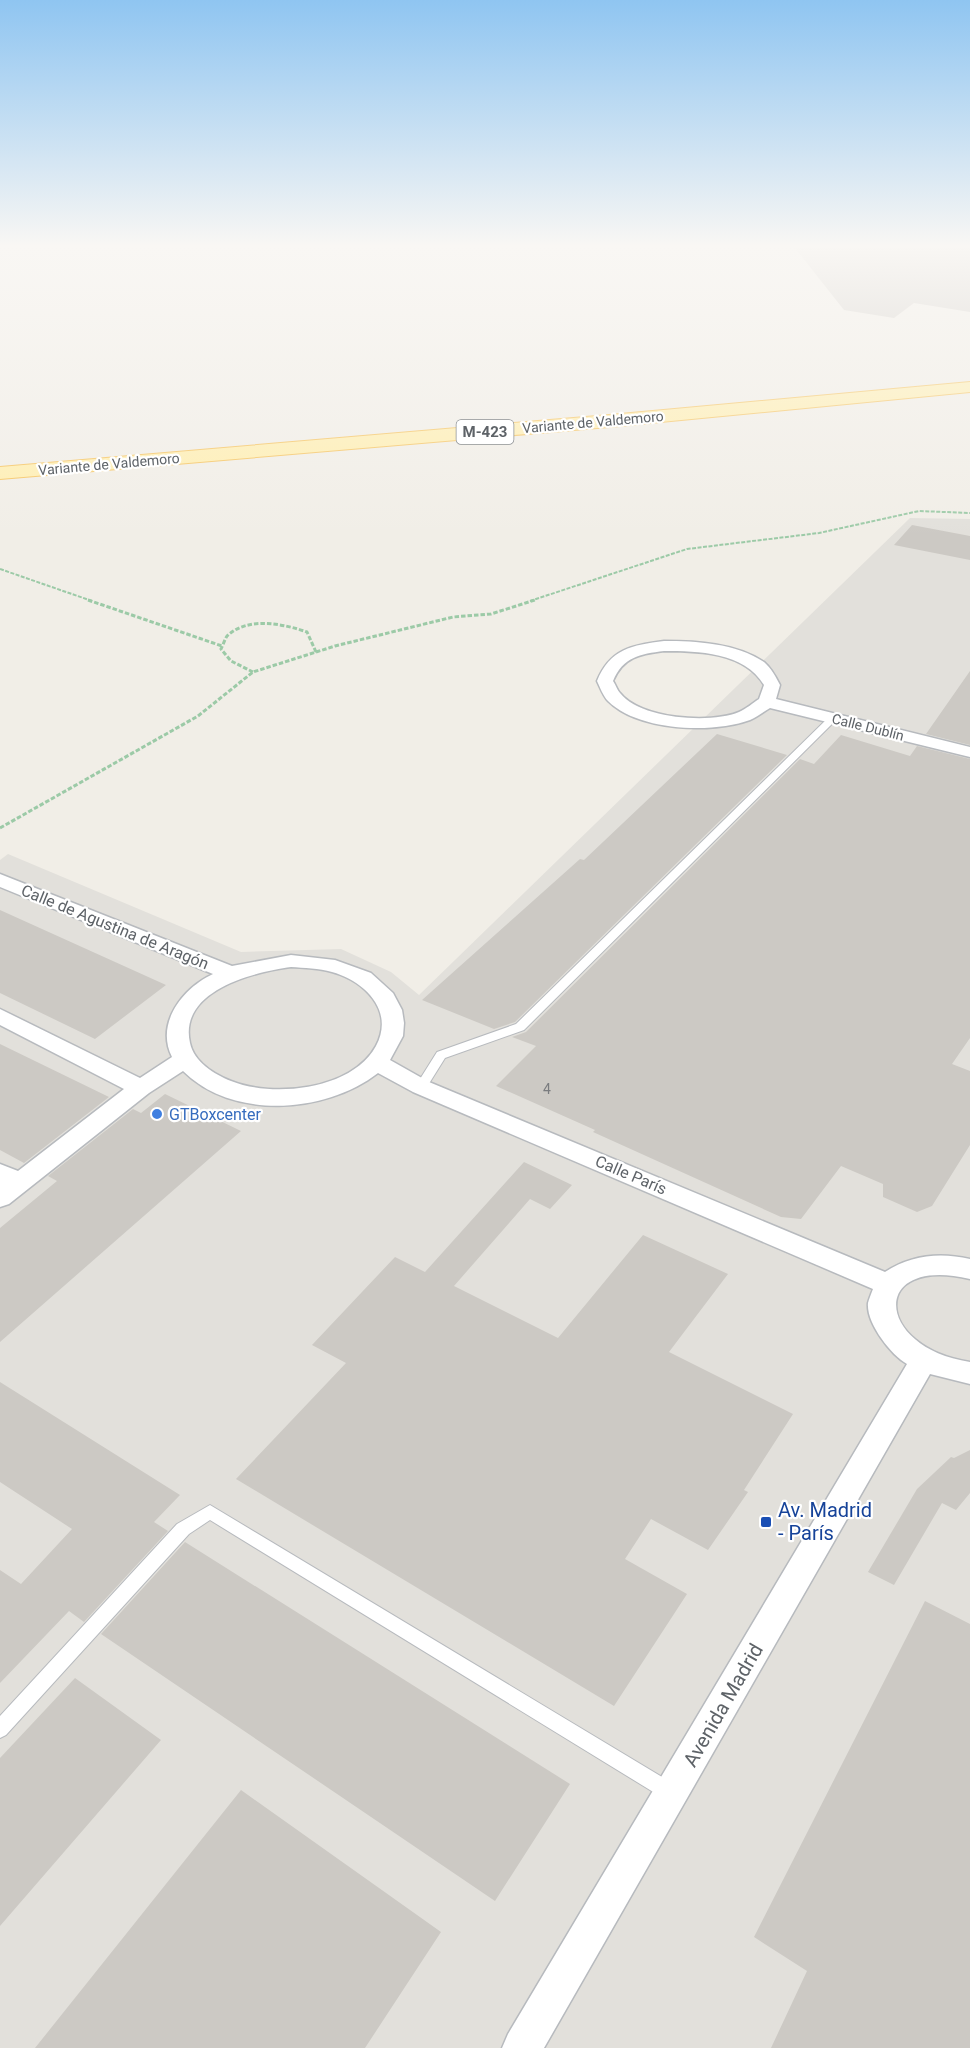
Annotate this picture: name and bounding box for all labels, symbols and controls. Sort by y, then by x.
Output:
street label: Variante de Valdemoro [522,408,664,436]
road number: M-423 [456,420,514,444]
street label: Variante de Valdemoro [38,450,180,478]
street label: Calle Dublín [830,710,906,744]
street label: Calle de Agustina de Aragón [18,881,212,973]
house number: 4 [543,1081,551,1097]
place label: GTBoxcenter [169,1105,262,1124]
marker: GTBoxcenter [150,1107,164,1121]
street label: Calle París [592,1151,670,1199]
place label: Av. Madrid - París [778,1498,872,1545]
marker: Av. Madrid - París [759,1515,773,1529]
street label: Avenida Madrid [678,1639,768,1771]

